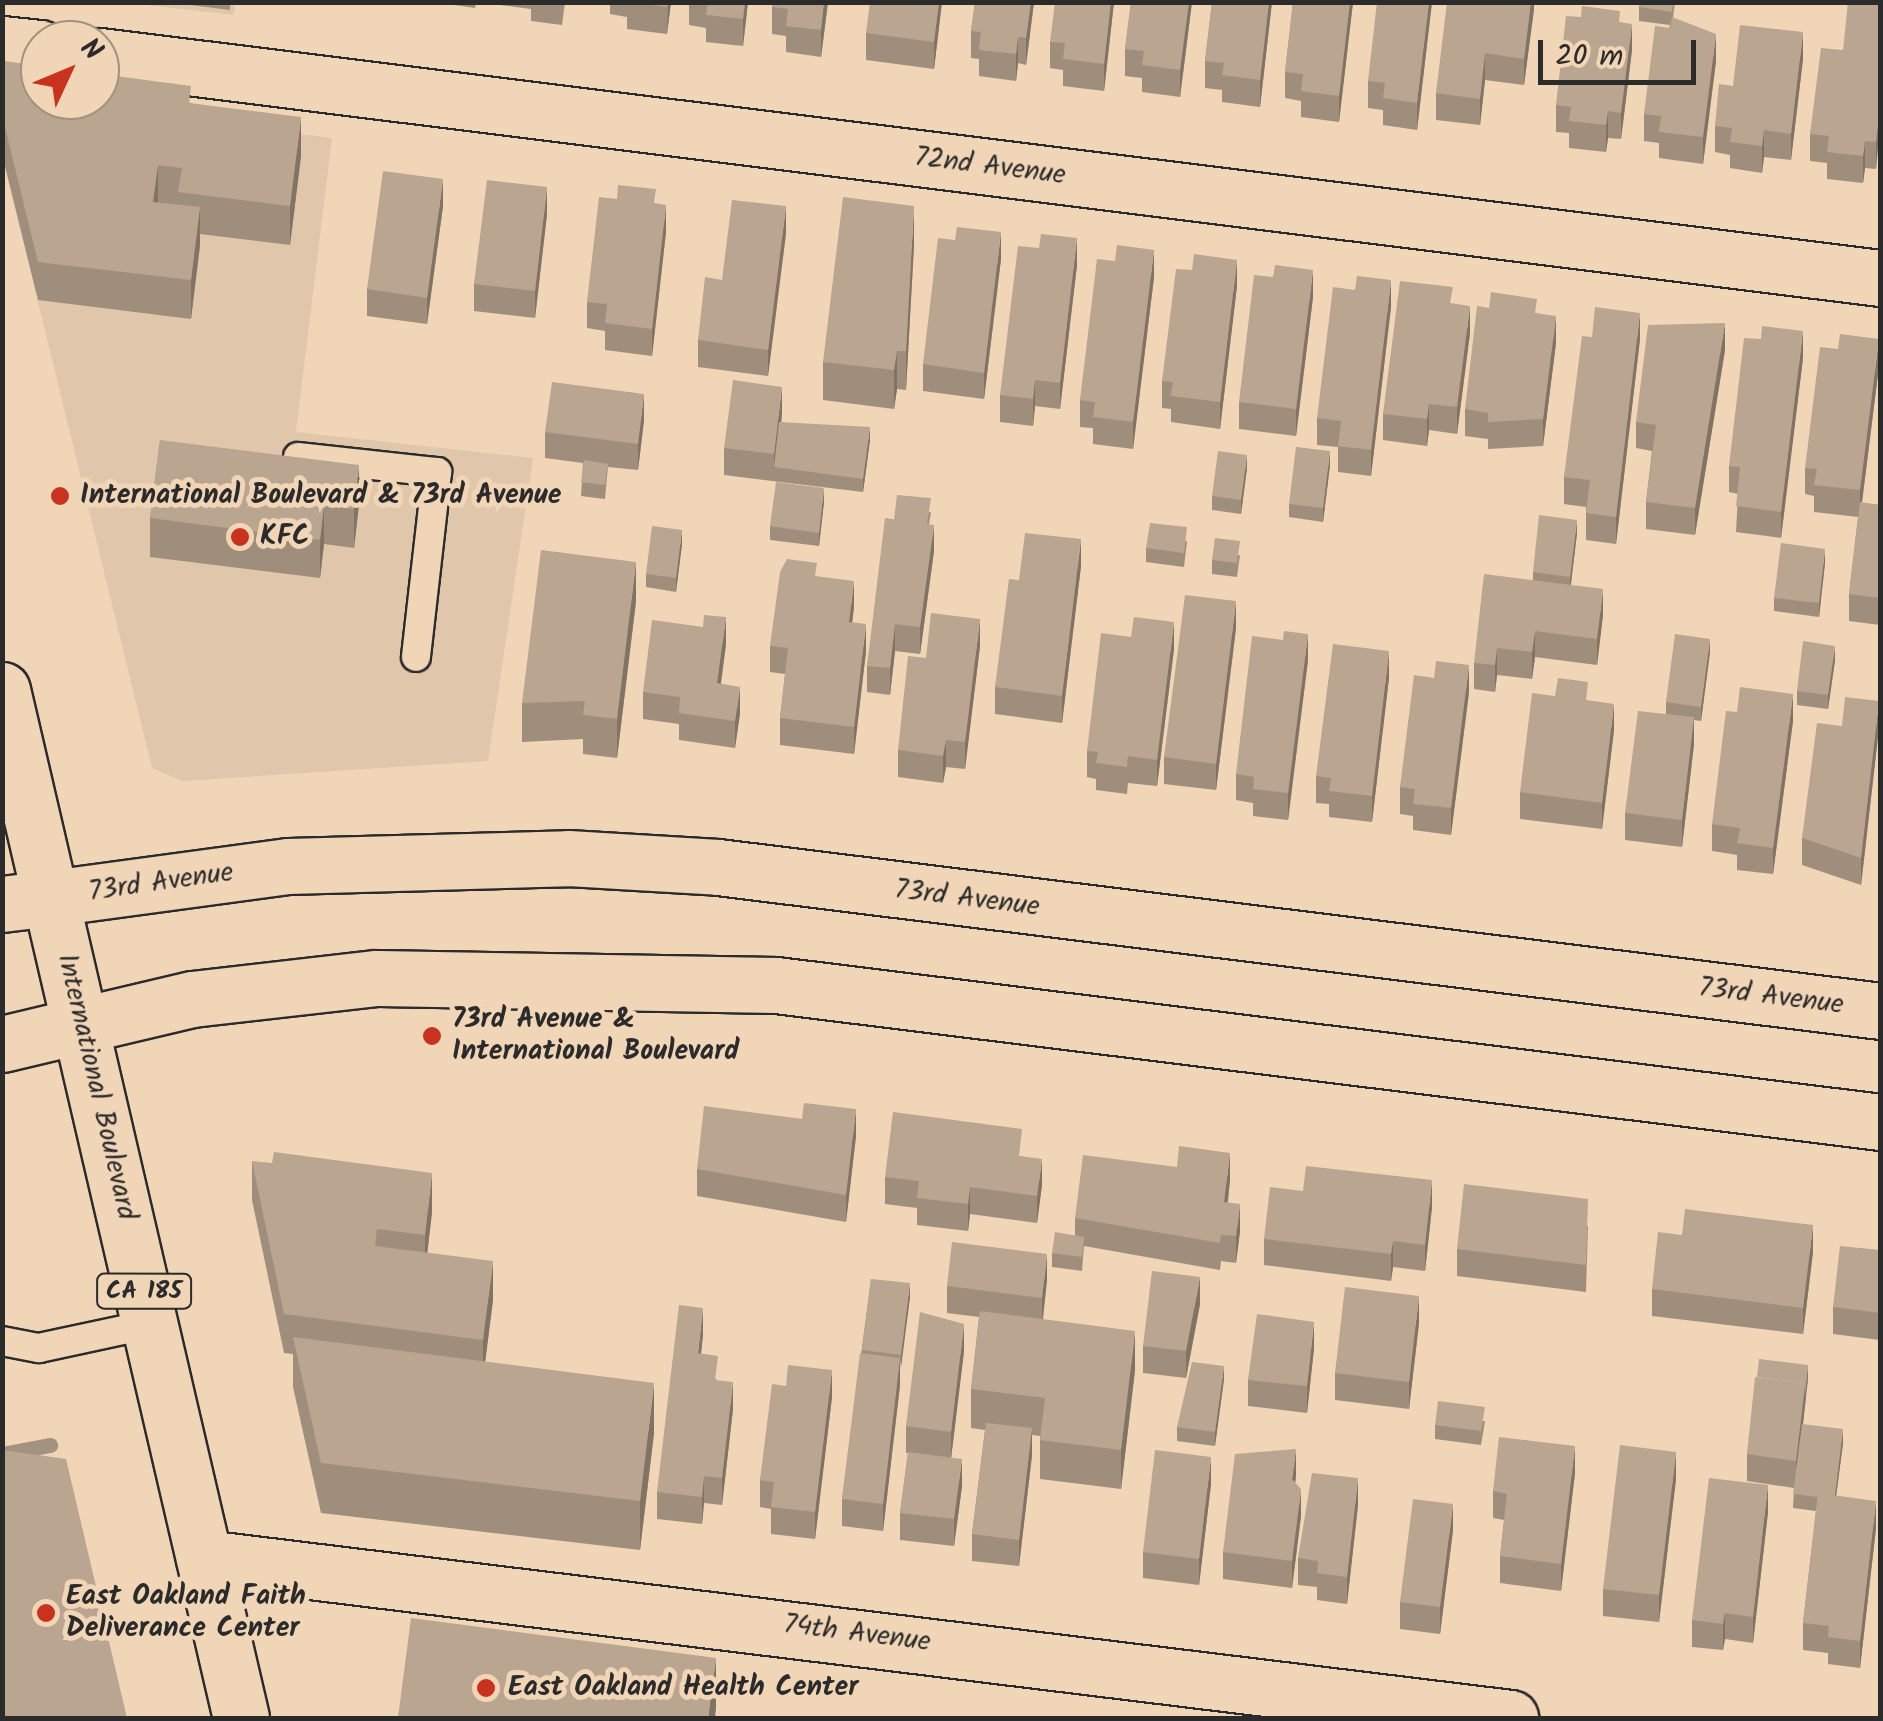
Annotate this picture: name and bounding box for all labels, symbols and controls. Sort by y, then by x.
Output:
north arrow [20,20,120,120]
scale bar [1543,20,1700,82]
text: N [68,28,113,72]
text: 20 m [1555,33,1623,81]
street label: 72nd Avenue [913,141,1067,193]
place label: International Boulevard & 73rd Avenue [80,479,561,513]
marker: International Boulevard & 73rd Avenue [49,485,71,507]
place label: KFC [260,520,309,554]
marker: KFC [229,526,251,548]
street label: 73rd Avenue [86,856,236,910]
street label: 73rd Avenue [893,873,1041,925]
street label: International Boulevard [49,951,143,1223]
street label: 73rd Avenue [1697,971,1845,1023]
place label: 73rd Avenue & International Boulevard [452,1003,739,1069]
marker: 73rd Avenue & International Boulevard [421,1025,443,1047]
road number: CA 185 [94,1271,194,1311]
place label: East Oakland Faith Deliverance Center [66,1580,306,1646]
marker: East Oakland Faith Deliverance Center [35,1602,57,1624]
street label: 74th Avenue [782,1608,932,1660]
place label: East Oakland Health Center [508,1671,858,1705]
marker: East Oakland Health Center [473,1675,499,1701]

